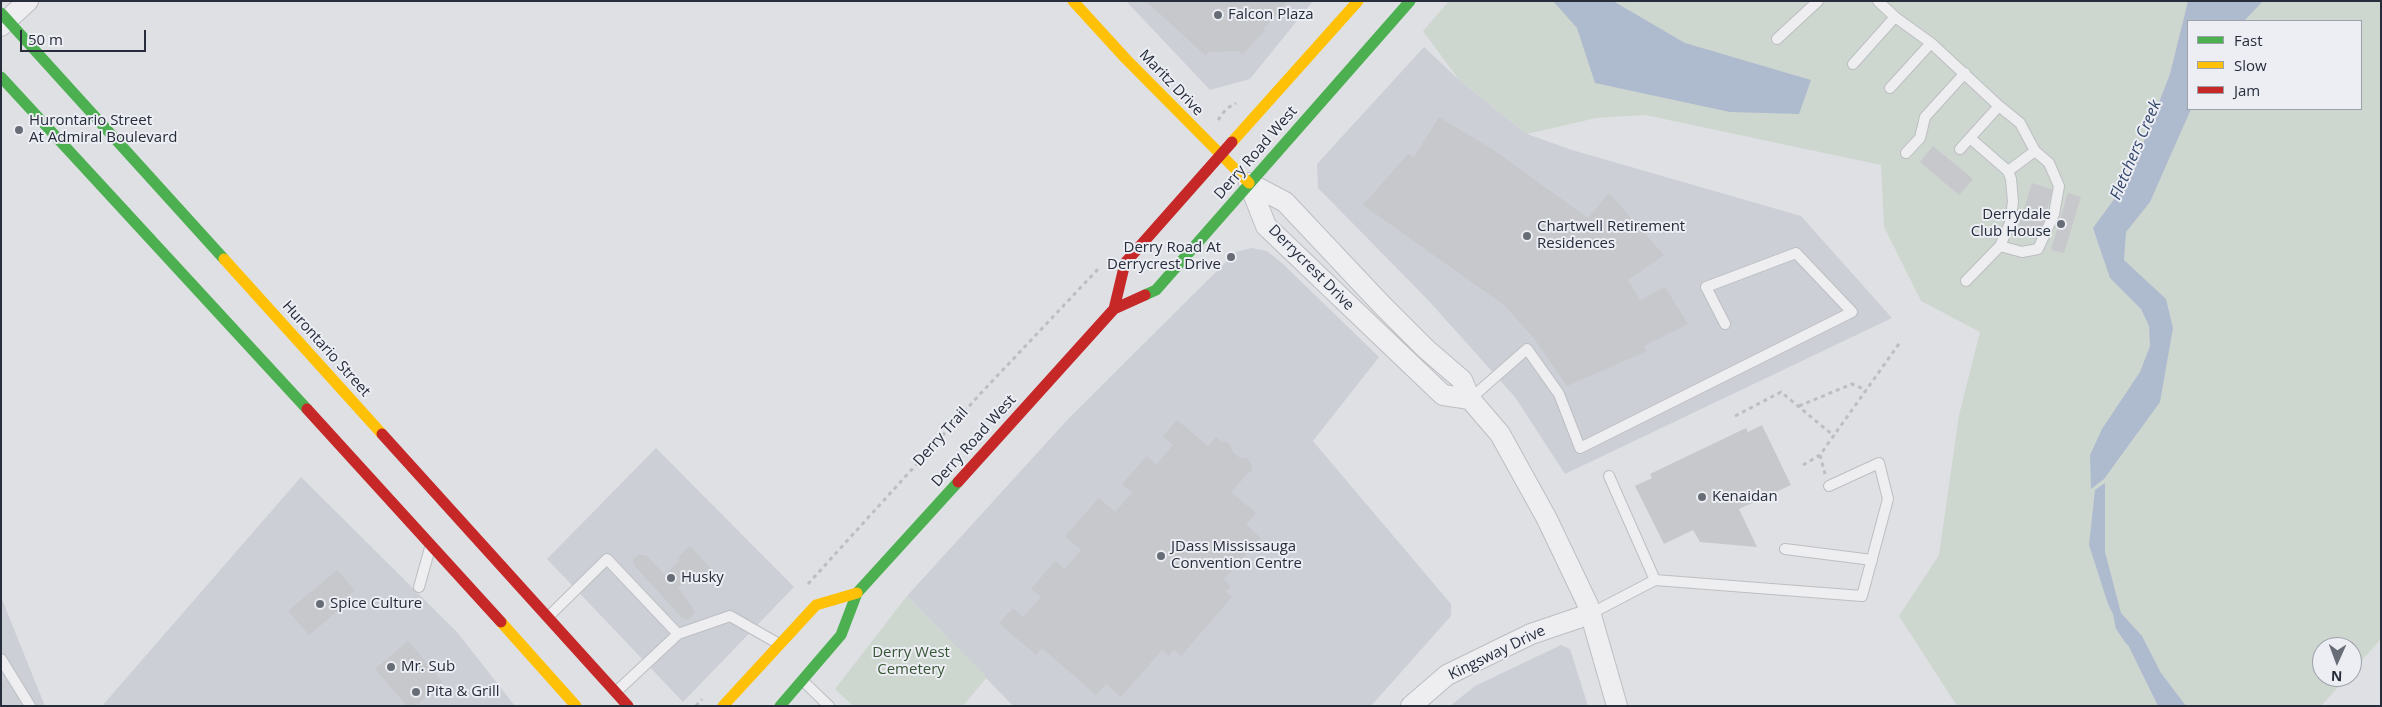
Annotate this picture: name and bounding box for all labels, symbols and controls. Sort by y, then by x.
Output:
place label: Falcon Plaza [1228,6,1314,24]
marker: Falcon Plaza [1212,9,1224,21]
scale bar [22,20,149,52]
legend [2187,20,2362,110]
text: 50 m [28,29,63,49]
text: Fast [2234,30,2263,50]
street label: Maritz Drive [1135,46,1207,120]
text: Slow [2234,55,2267,75]
text: Jam [2234,80,2260,100]
water label: Fletchers Creek [2106,97,2166,203]
street label: Derry Road West [1211,103,1301,203]
place label: Hurontario Street At Admiral Boulevard [29,112,177,147]
marker: Hurontario Street At Admiral Boulevard [13,124,25,136]
place label: Derrydale Club House [1971,206,2051,241]
place label: Chartwell Retirement Residences [1537,218,1685,253]
marker: Derrydale Club House [2055,218,2067,230]
street label: Derrycrest Drive [1264,221,1358,315]
marker: Chartwell Retirement Residences [1521,230,1533,242]
place label: Derry Road At Derrycrest Drive [1107,239,1221,274]
marker: Derry Road At Derrycrest Drive [1225,251,1237,263]
street label: Hurontario Street [278,297,374,401]
street label: Derry Road West [928,391,1020,491]
street label: Derry Trail [910,404,972,470]
place label: Kenaidan [1712,488,1778,506]
marker: Kenaidan [1696,491,1708,503]
place label: JDass Mississauga Convention Centre [1171,538,1302,573]
marker: JDass Mississauga Convention Centre [1155,550,1167,562]
place label: Husky [681,569,724,587]
marker: Husky [665,572,677,584]
place label: Spice Culture [330,595,422,613]
marker: Spice Culture [314,598,326,610]
street label: Kingsway Drive [1446,622,1548,684]
north arrow [2312,637,2362,687]
park label: Derry West Cemetery [872,644,950,679]
place label: Mr. Sub [401,658,455,676]
marker: Mr. Sub [385,661,397,673]
text: N [2330,667,2343,686]
place label: Pita & Grill [426,683,500,701]
marker: Pita & Grill [410,686,422,698]

